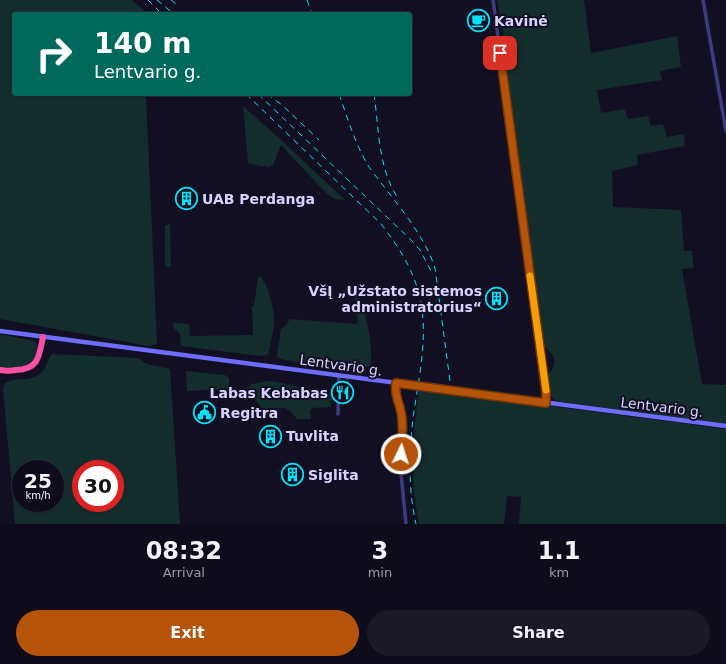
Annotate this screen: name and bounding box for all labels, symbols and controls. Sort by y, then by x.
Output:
cafe icon: Kavinė [465,8,491,34]
place label: Kavinė [494,13,548,29]
text: 140 m [94,27,191,60]
icon: right [28,28,80,80]
pin [483,36,517,70]
icon: arrive [489,42,511,64]
text: Lentvario g. [94,61,201,82]
building icon: UAB Perdanga [174,186,200,212]
place label: UAB Perdanga [202,191,315,207]
place label: VšĮ „Užstato sistemos administratorius“ [308,283,482,315]
building icon: VšĮ „Užstato sistemos administratorius“ [484,286,510,312]
street label: Lentvario g. [299,351,383,379]
restaurant icon: Labas Kebabas [330,380,356,406]
place label: Labas Kebabas [210,385,328,401]
street label: Lentvario g. [620,394,704,420]
public building icon: Regitra [191,400,217,426]
place label: Regitra [220,405,278,421]
building icon: Tuvlita [257,423,283,449]
place label: Tuvlita [286,428,339,444]
position arrow [380,433,422,475]
speed limit sign: 30 [72,460,124,512]
building icon: Siglita [279,462,305,488]
place label: Siglita [308,467,359,483]
text: 25 [24,469,52,493]
text: km/h [25,490,51,501]
text: 08:32 [146,537,222,565]
text: 3 [372,537,388,565]
text: 1.1 [538,537,580,565]
text: Arrival [163,565,205,580]
text: min [368,565,392,580]
text: km [549,565,569,580]
button: Exit [16,610,359,656]
button: Share [367,610,710,656]

